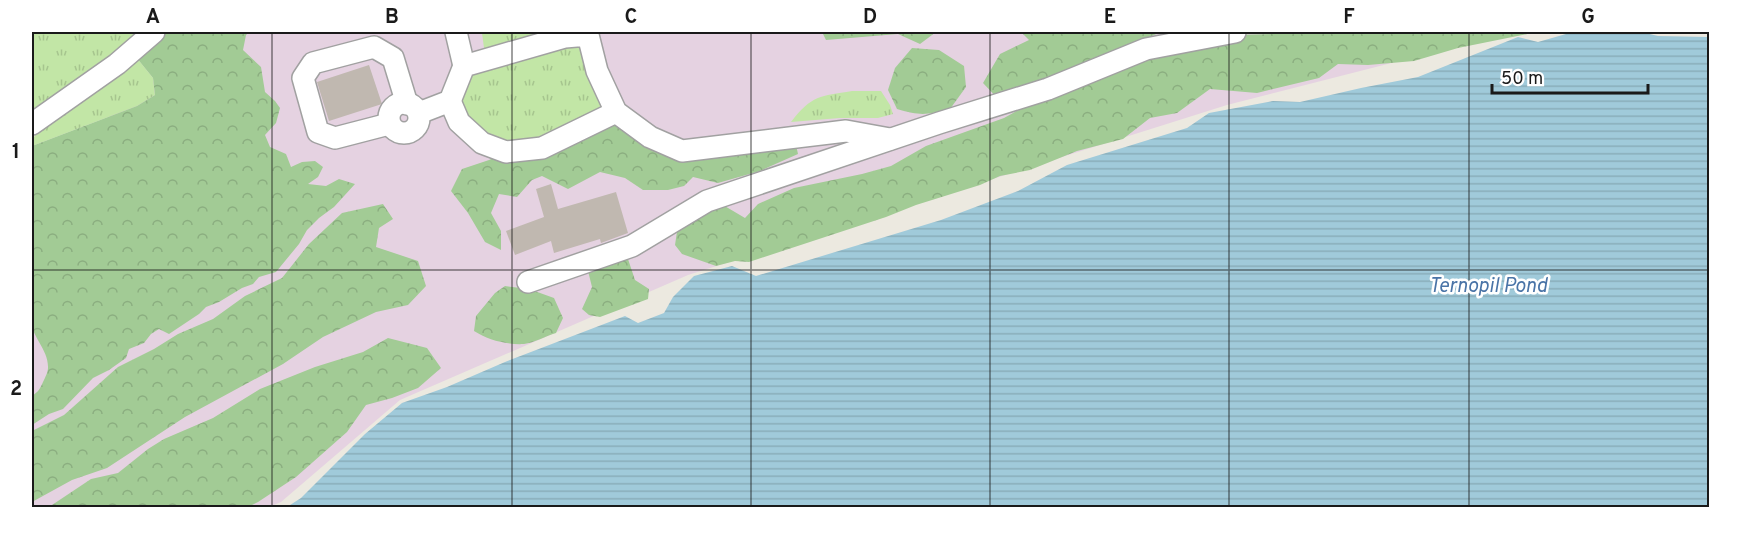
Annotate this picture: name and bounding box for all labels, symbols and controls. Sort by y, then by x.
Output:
text: A [146,5,160,31]
text: B [385,5,399,31]
text: C [625,5,637,31]
text: D [863,5,877,31]
text: E [1104,5,1116,31]
text: F [1343,5,1355,31]
text: G [1581,5,1595,31]
scale bar [1492,57,1648,95]
text: 50 m [1501,68,1543,91]
text: 1 [12,140,20,166]
water label: Ternopil Pond [1429,274,1548,300]
text: 2 [10,377,22,403]

